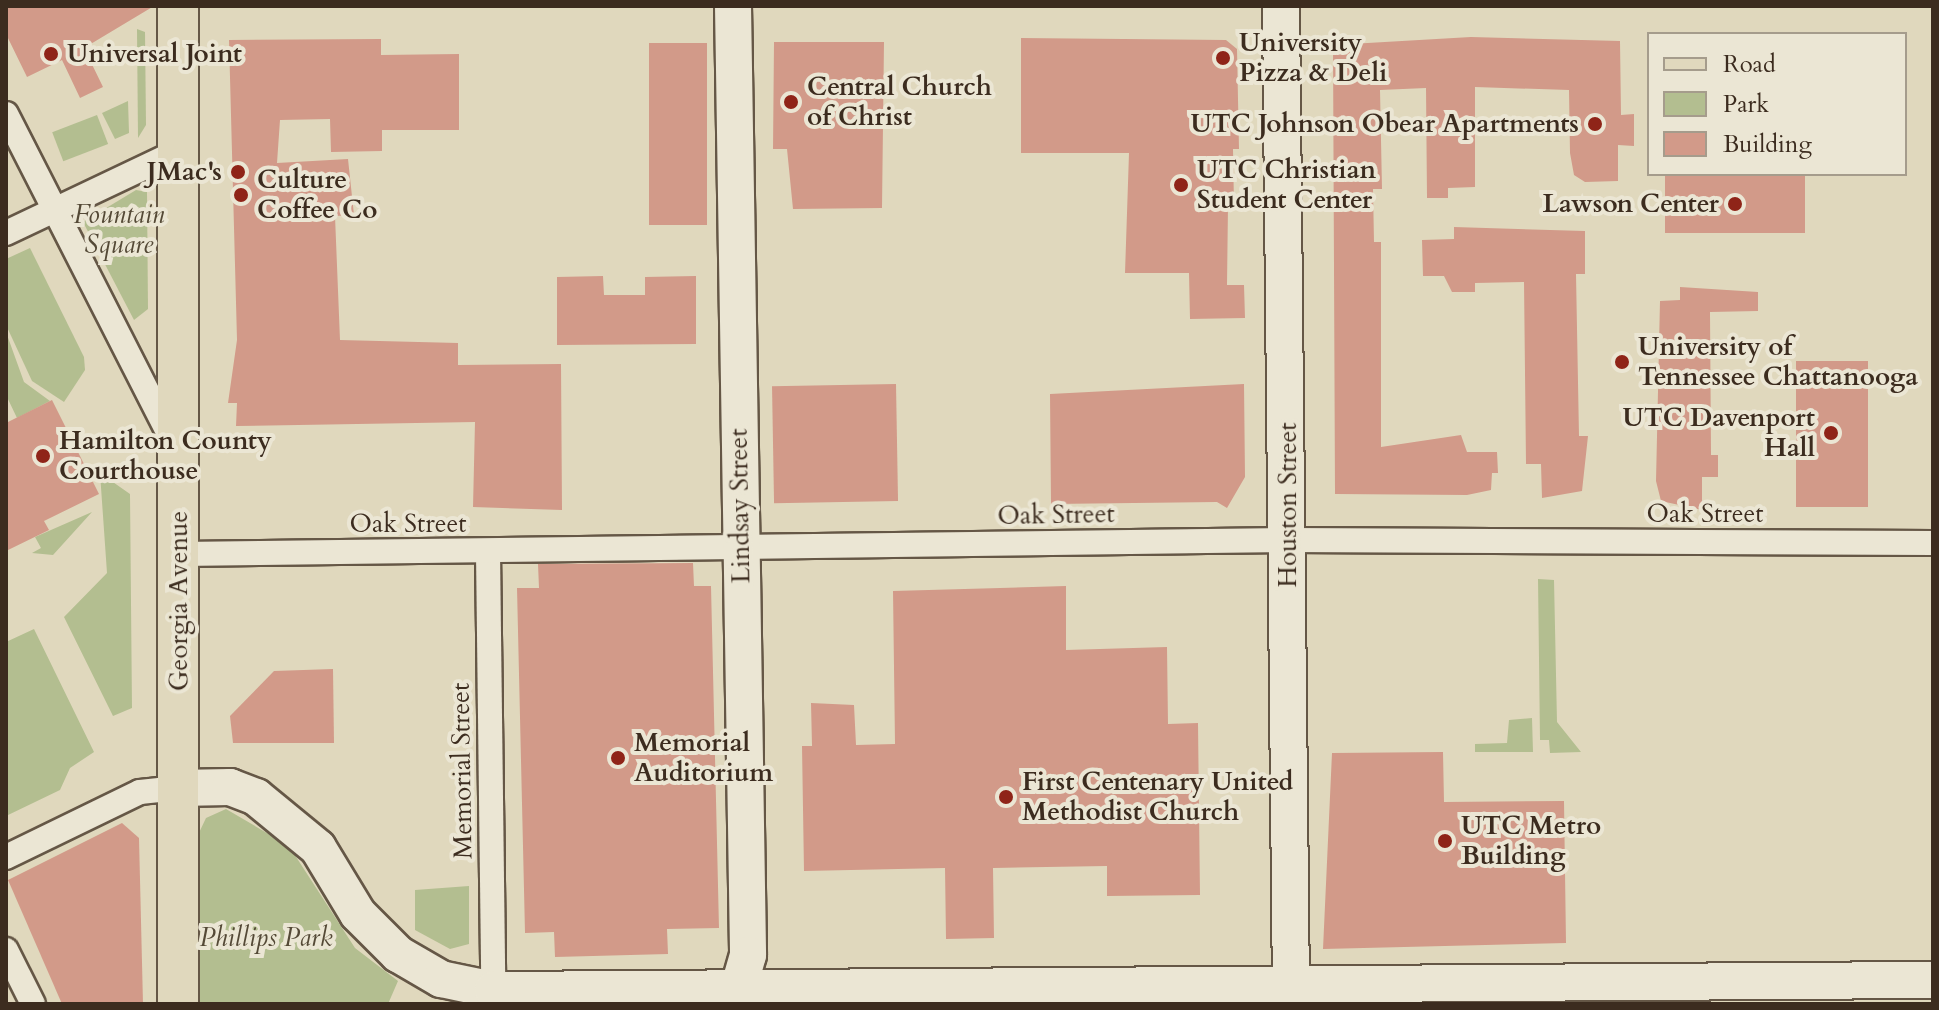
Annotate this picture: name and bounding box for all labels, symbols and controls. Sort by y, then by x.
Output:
place label: University Pizza & Deli [1239,27,1387,88]
legend [1647,32,1907,176]
place label: Universal Joint [67,38,242,70]
marker: Universal Joint [42,45,60,63]
text: Road [1723,48,1776,81]
marker: University Pizza & Deli [1214,49,1232,67]
place label: Central Church of Christ [807,71,992,132]
text: Park [1723,88,1769,121]
marker: Central Church of Christ [782,93,800,111]
place label: UTC Johnson Obear Apartments [1191,108,1579,140]
marker: UTC Johnson Obear Apartments [1586,115,1604,133]
text: Building [1723,128,1812,161]
place label: UTC Christian Student Center [1197,154,1376,216]
place label: JMac's [147,156,222,188]
marker: JMac's [229,163,247,181]
place label: Culture Coffee Co [257,164,377,226]
marker: UTC Christian Student Center [1172,176,1190,194]
marker: Culture Coffee Co [232,186,250,204]
place label: Lawson Center [1542,188,1719,220]
marker: Lawson Center [1726,195,1744,213]
park label: Fountain Square [74,199,164,260]
place label: University of Tennessee Chattanooga [1638,331,1918,392]
marker: University of Tennessee Chattanooga [1613,353,1631,371]
place label: UTC Davenport Hall [1622,402,1815,464]
street label: Houston Street [1272,422,1304,588]
marker: UTC Davenport Hall [1822,424,1840,442]
place label: Hamilton County Courthouse [59,425,272,486]
street label: Lindsay Street [723,428,757,584]
marker: Hamilton County Courthouse [34,447,52,465]
street label: Oak Street [997,498,1115,532]
street label: Oak Street [1646,498,1764,530]
street label: Oak Street [349,508,467,540]
street label: Georgia Avenue [163,511,195,691]
street label: Memorial Street [445,682,479,860]
place label: Memorial Auditorium [634,727,773,788]
marker: Memorial Auditorium [609,749,627,767]
place label: First Centenary United Methodist Church [1022,766,1293,828]
marker: First Centenary United Methodist Church [997,788,1015,806]
place label: UTC Metro Building [1461,810,1601,872]
marker: UTC Metro Building [1436,832,1454,850]
park label: Phillips Park [199,922,333,954]

